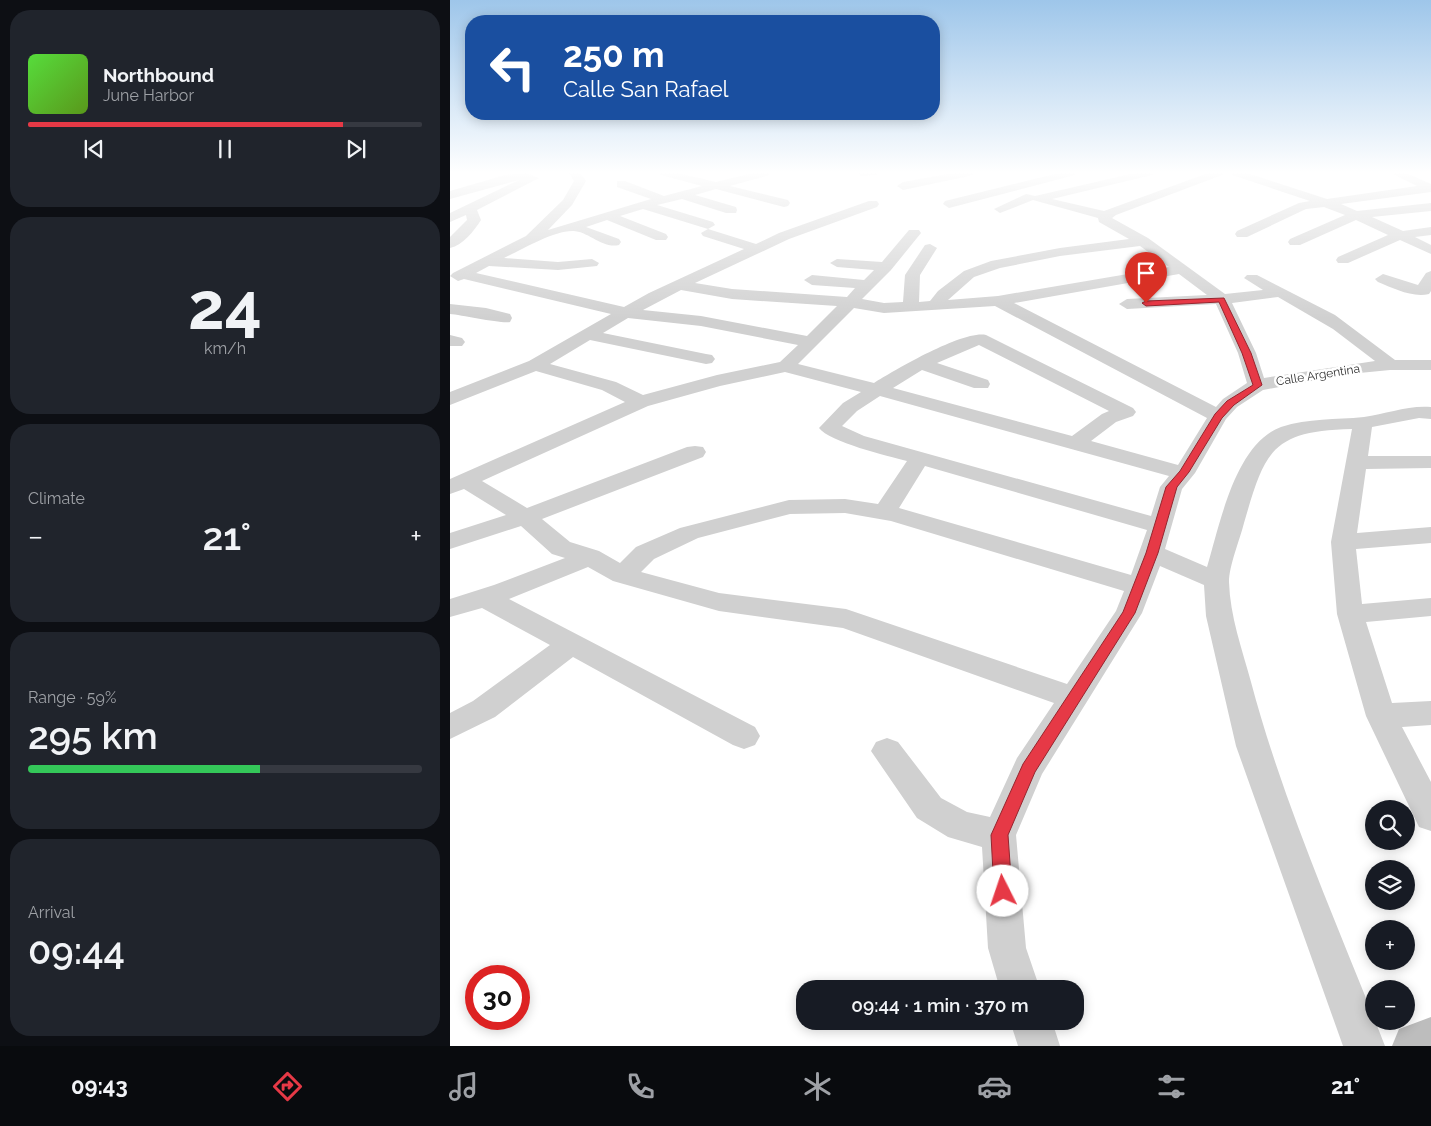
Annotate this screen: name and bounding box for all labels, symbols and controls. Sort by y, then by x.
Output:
text: 250 m [563,34,665,75]
icon: left [480,35,545,100]
text: Northbound [103,64,214,86]
text: Calle San Rafael [563,76,729,102]
text: June Harbor [103,86,194,105]
icon: previous [80,135,108,163]
icon: pause [211,135,239,163]
icon: next [342,135,370,163]
pin [1125,252,1167,303]
icon: arrive [1132,259,1160,287]
text: 24 [188,268,262,344]
text: km/h [204,339,246,358]
street label: Calle Argentina [1275,361,1361,389]
text: Climate [28,489,85,508]
text: 21° [202,514,251,559]
text: − [28,520,43,553]
text: + [410,520,422,553]
text: Range · 59% [28,688,116,707]
text: 295 km [28,713,158,758]
map controls [1365,800,1415,1030]
button: search [1365,800,1415,850]
button: layers [1365,860,1415,910]
position arrow [976,864,1028,916]
text: Arrival [28,903,75,922]
button: + [1365,920,1415,970]
text: 09:44 [28,928,125,973]
speed limit sign: 30 [465,965,530,1030]
button: − [1365,980,1415,1030]
text: 09:44 · 1 min · 370 m [851,994,1029,1016]
icon: directions [270,1069,305,1104]
icon: music [446,1069,481,1104]
icon: phone [623,1069,658,1104]
icon: climate [800,1069,835,1104]
icon: car [977,1069,1012,1104]
icon: filters [1154,1069,1189,1104]
text: 09:43 [71,1073,128,1099]
text: 21° [1331,1073,1360,1099]

